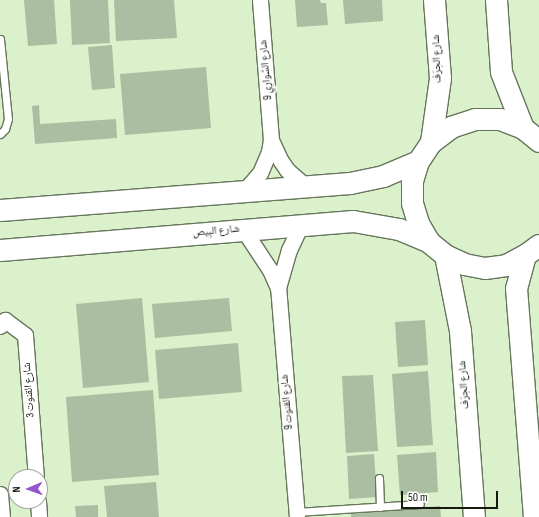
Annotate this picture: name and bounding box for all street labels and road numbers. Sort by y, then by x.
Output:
street label: شارع الحِرَف [430,34,444,84]
street label: شارع السَّوارِي 9 [257,39,275,101]
street label: شارع البِيص [192,222,240,240]
street label: شارع الحِرَف [456,360,472,410]
street label: شارع القنوت 3 [20,362,38,418]
street label: شارع القنوت 9 [278,374,296,430]

